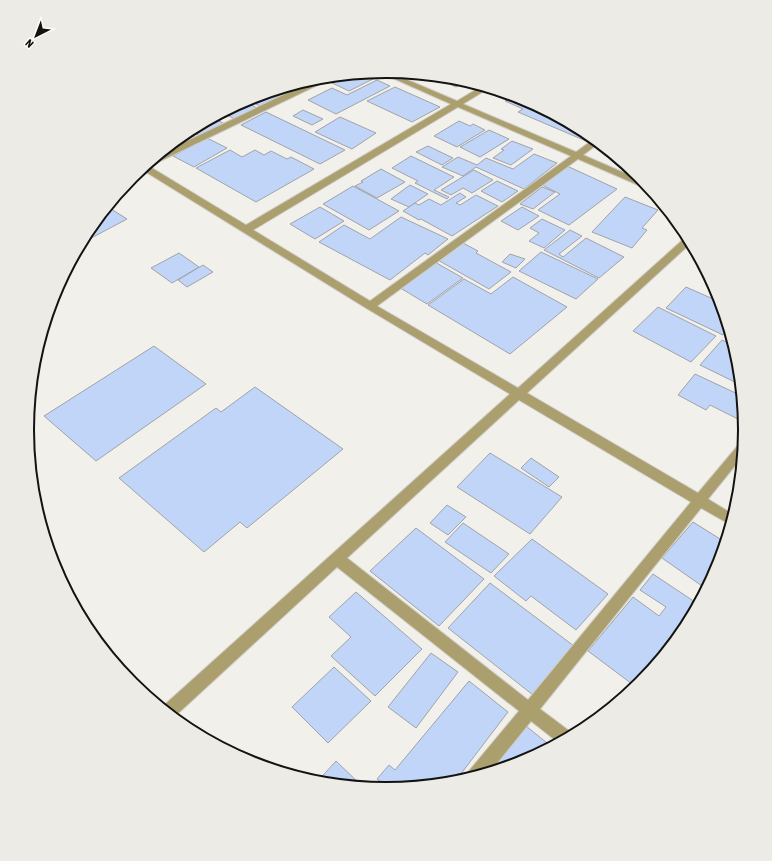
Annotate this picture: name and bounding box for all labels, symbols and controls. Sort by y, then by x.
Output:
north arrow [16,16,56,56]
text: N [23,37,36,50]

